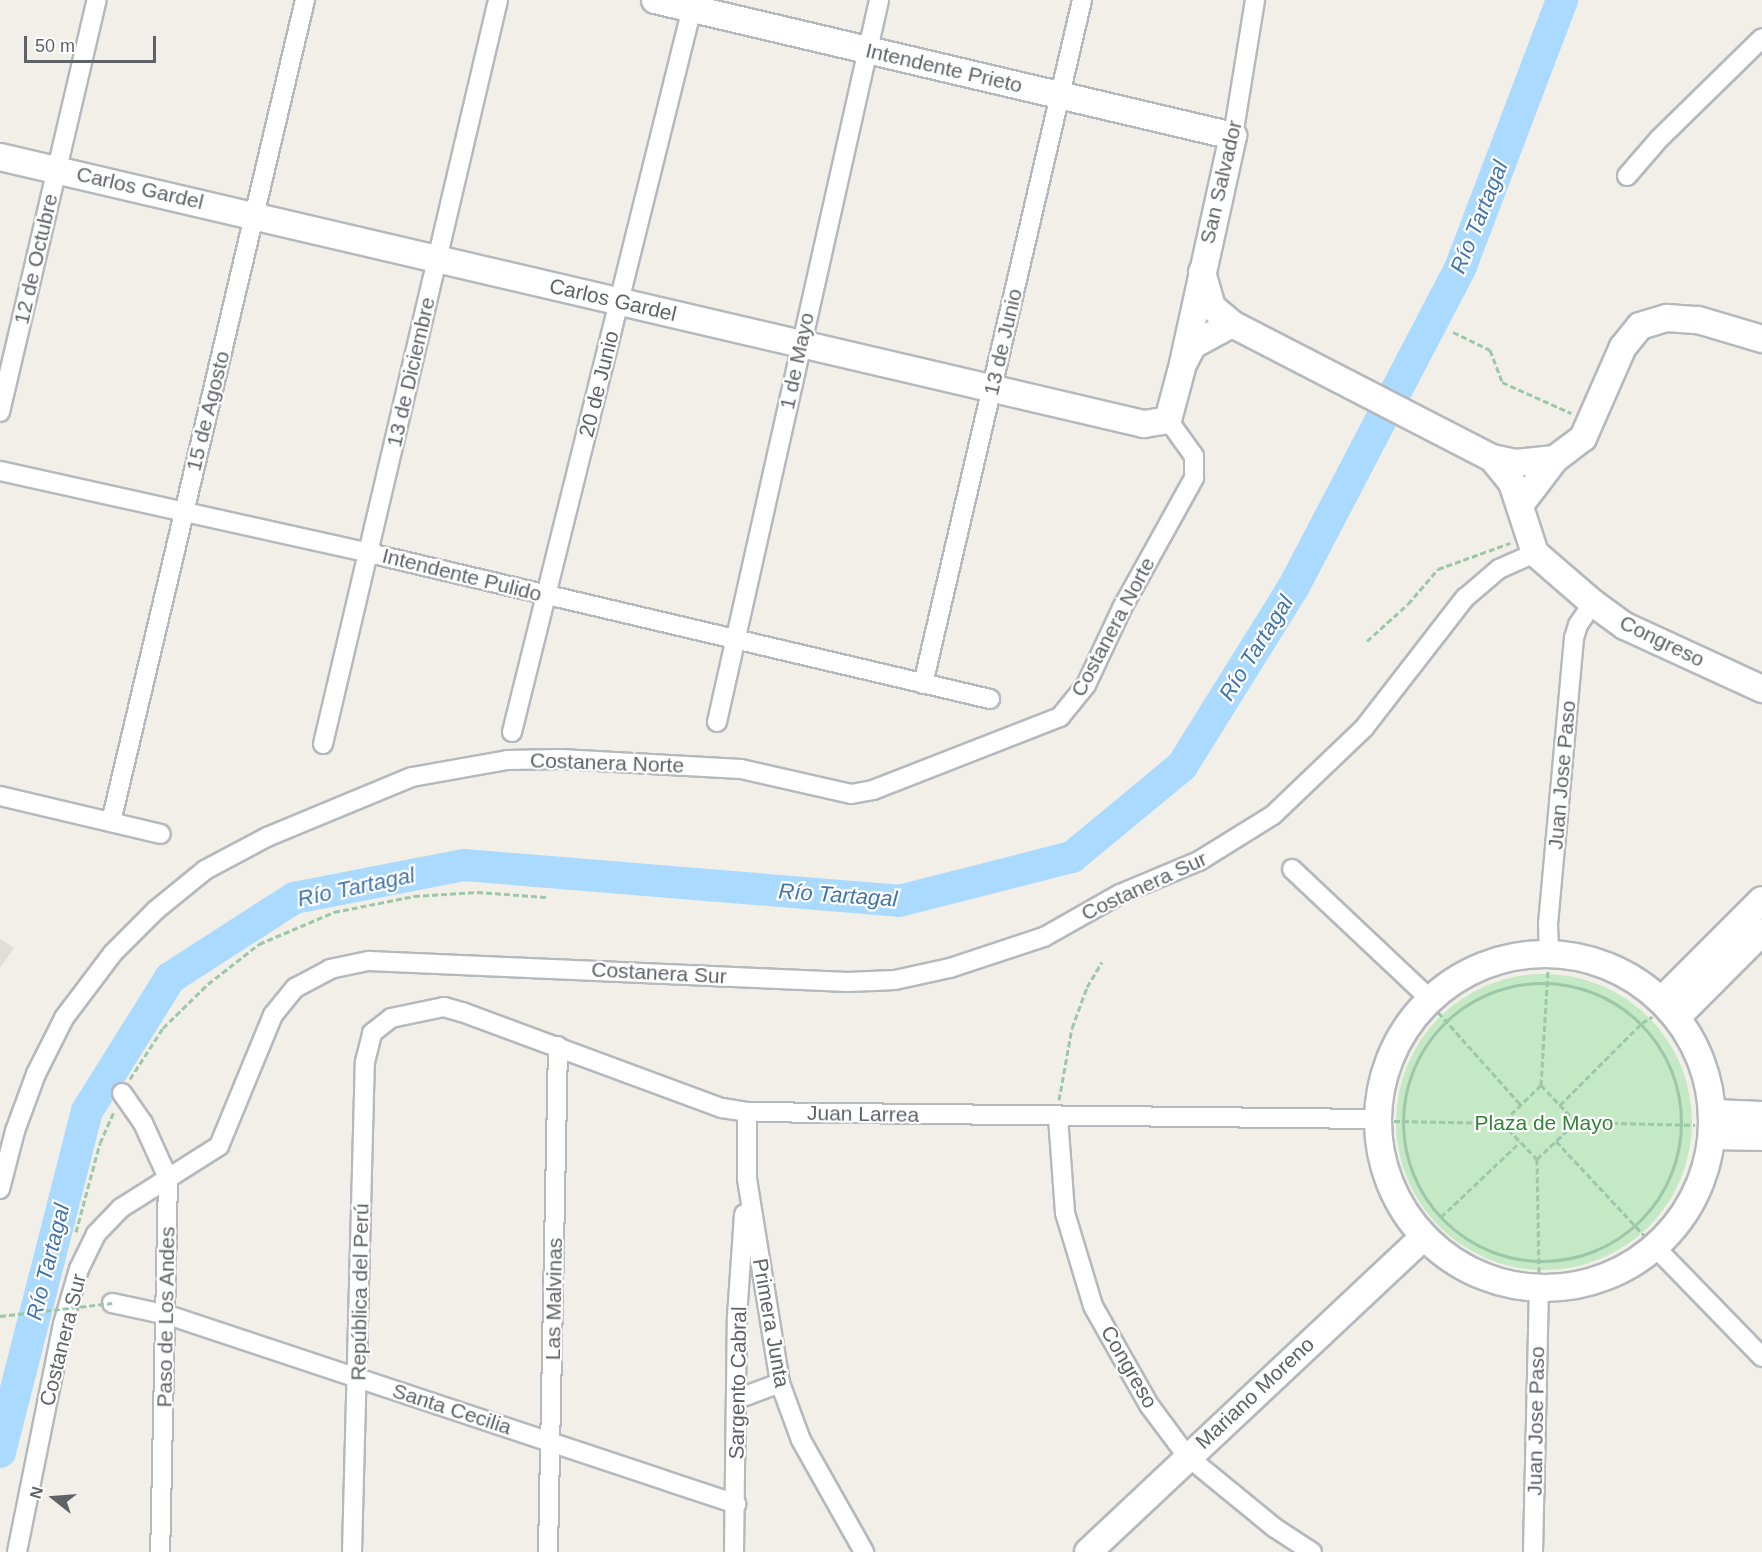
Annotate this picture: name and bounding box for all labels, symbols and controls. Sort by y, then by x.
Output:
scale bar [27,24,159,62]
text: 50 m [35,36,75,56]
street label: Intendente Prieto [863,38,1025,98]
street label: San Salvador [1195,118,1247,246]
water label: Río Tartagal [1444,157,1514,277]
street label: Carlos Gardel [74,161,206,215]
street label: 12 de Octubre [9,191,63,327]
street label: Carlos Gardel [547,273,679,327]
street label: 13 de Junio [979,286,1027,398]
street label: 13 de Diciembre [382,295,440,449]
street label: 1 de Mayo [774,310,820,412]
street label: 20 de Junio [574,328,624,440]
street label: 15 de Agosto [181,348,235,474]
street label: Intendente Pulido [380,543,544,607]
street label: Costanera Norte [1066,553,1160,701]
water label: Río Tartagal [1213,591,1299,705]
street label: Congreso [1616,610,1708,672]
street label: Juan Jose Paso [1543,699,1581,851]
street label: Costanera Norte [530,748,684,778]
street label: Costanera Sur [1077,846,1211,926]
water label: Río Tartagal [295,862,417,912]
water label: Río Tartagal [778,878,898,912]
street label: Costanera Sur [591,957,727,989]
street label: Juan Larrea [807,1100,919,1128]
park label: Plaza de Mayo [1475,1110,1613,1136]
water label: Río Tartagal [21,1201,75,1323]
street label: República del Perú [346,1203,374,1381]
street label: Paso de Los Andes [152,1226,180,1408]
street label: Las Malvinas [540,1238,568,1360]
street label: Primera Junta [747,1256,795,1390]
street label: Costanera Sur [34,1271,92,1409]
street label: Sargento Cabral [724,1306,752,1460]
street label: Congreso [1095,1321,1163,1413]
street label: Mariano Moreno [1190,1332,1320,1454]
street label: Juan Jose Paso [1522,1346,1550,1496]
street label: Santa Cecilia [389,1378,515,1440]
north arrow [24,1468,84,1528]
text: N [26,1485,46,1501]

